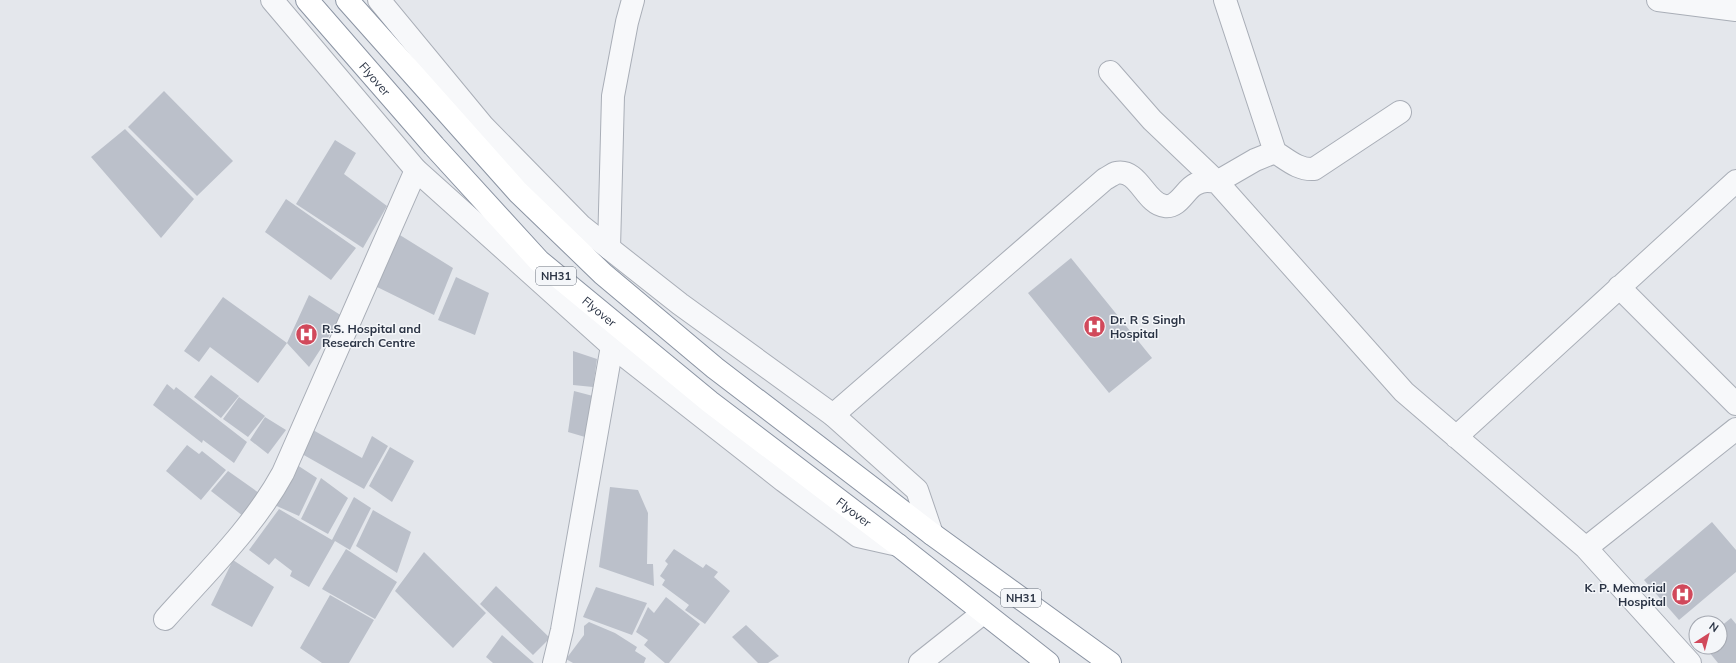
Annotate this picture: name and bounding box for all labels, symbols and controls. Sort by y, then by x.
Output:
street label: Flyover [357,59,394,99]
road number: NH31 [536,267,576,285]
street label: Flyover [580,293,620,330]
place label: Dr. R S Singh Hospital [1110,312,1185,341]
hospital icon: Dr. R S Singh Hospital [1082,313,1108,339]
place label: R.S. Hospital and Research Centre [322,321,421,350]
hospital icon: R.S. Hospital and Research Centre [293,322,319,348]
street label: Flyover [834,494,875,530]
place label: K. P. Memorial Hospital [1585,580,1666,609]
hospital icon: K. P. Memorial Hospital [1669,581,1695,607]
road number: NH31 [1001,589,1041,607]
north arrow [1688,615,1728,655]
text: N [1706,619,1721,635]

